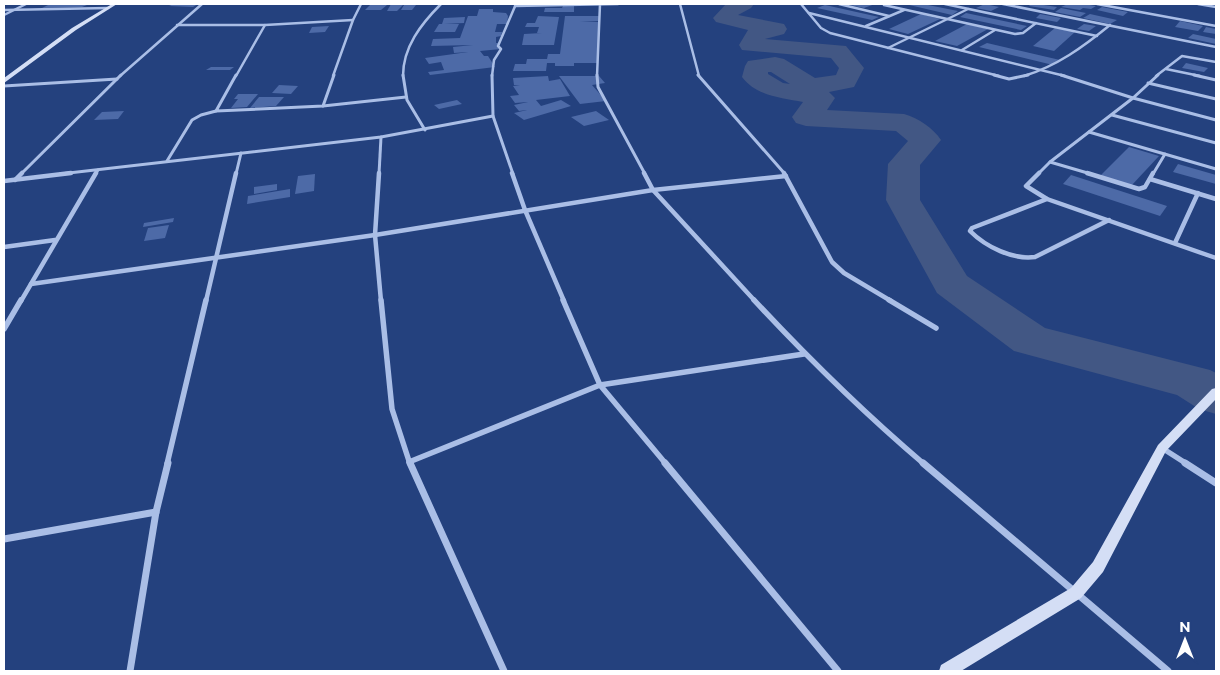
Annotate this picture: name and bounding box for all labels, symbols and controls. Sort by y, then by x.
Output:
north arrow [1160,615,1210,665]
text: N [1179,618,1191,636]

